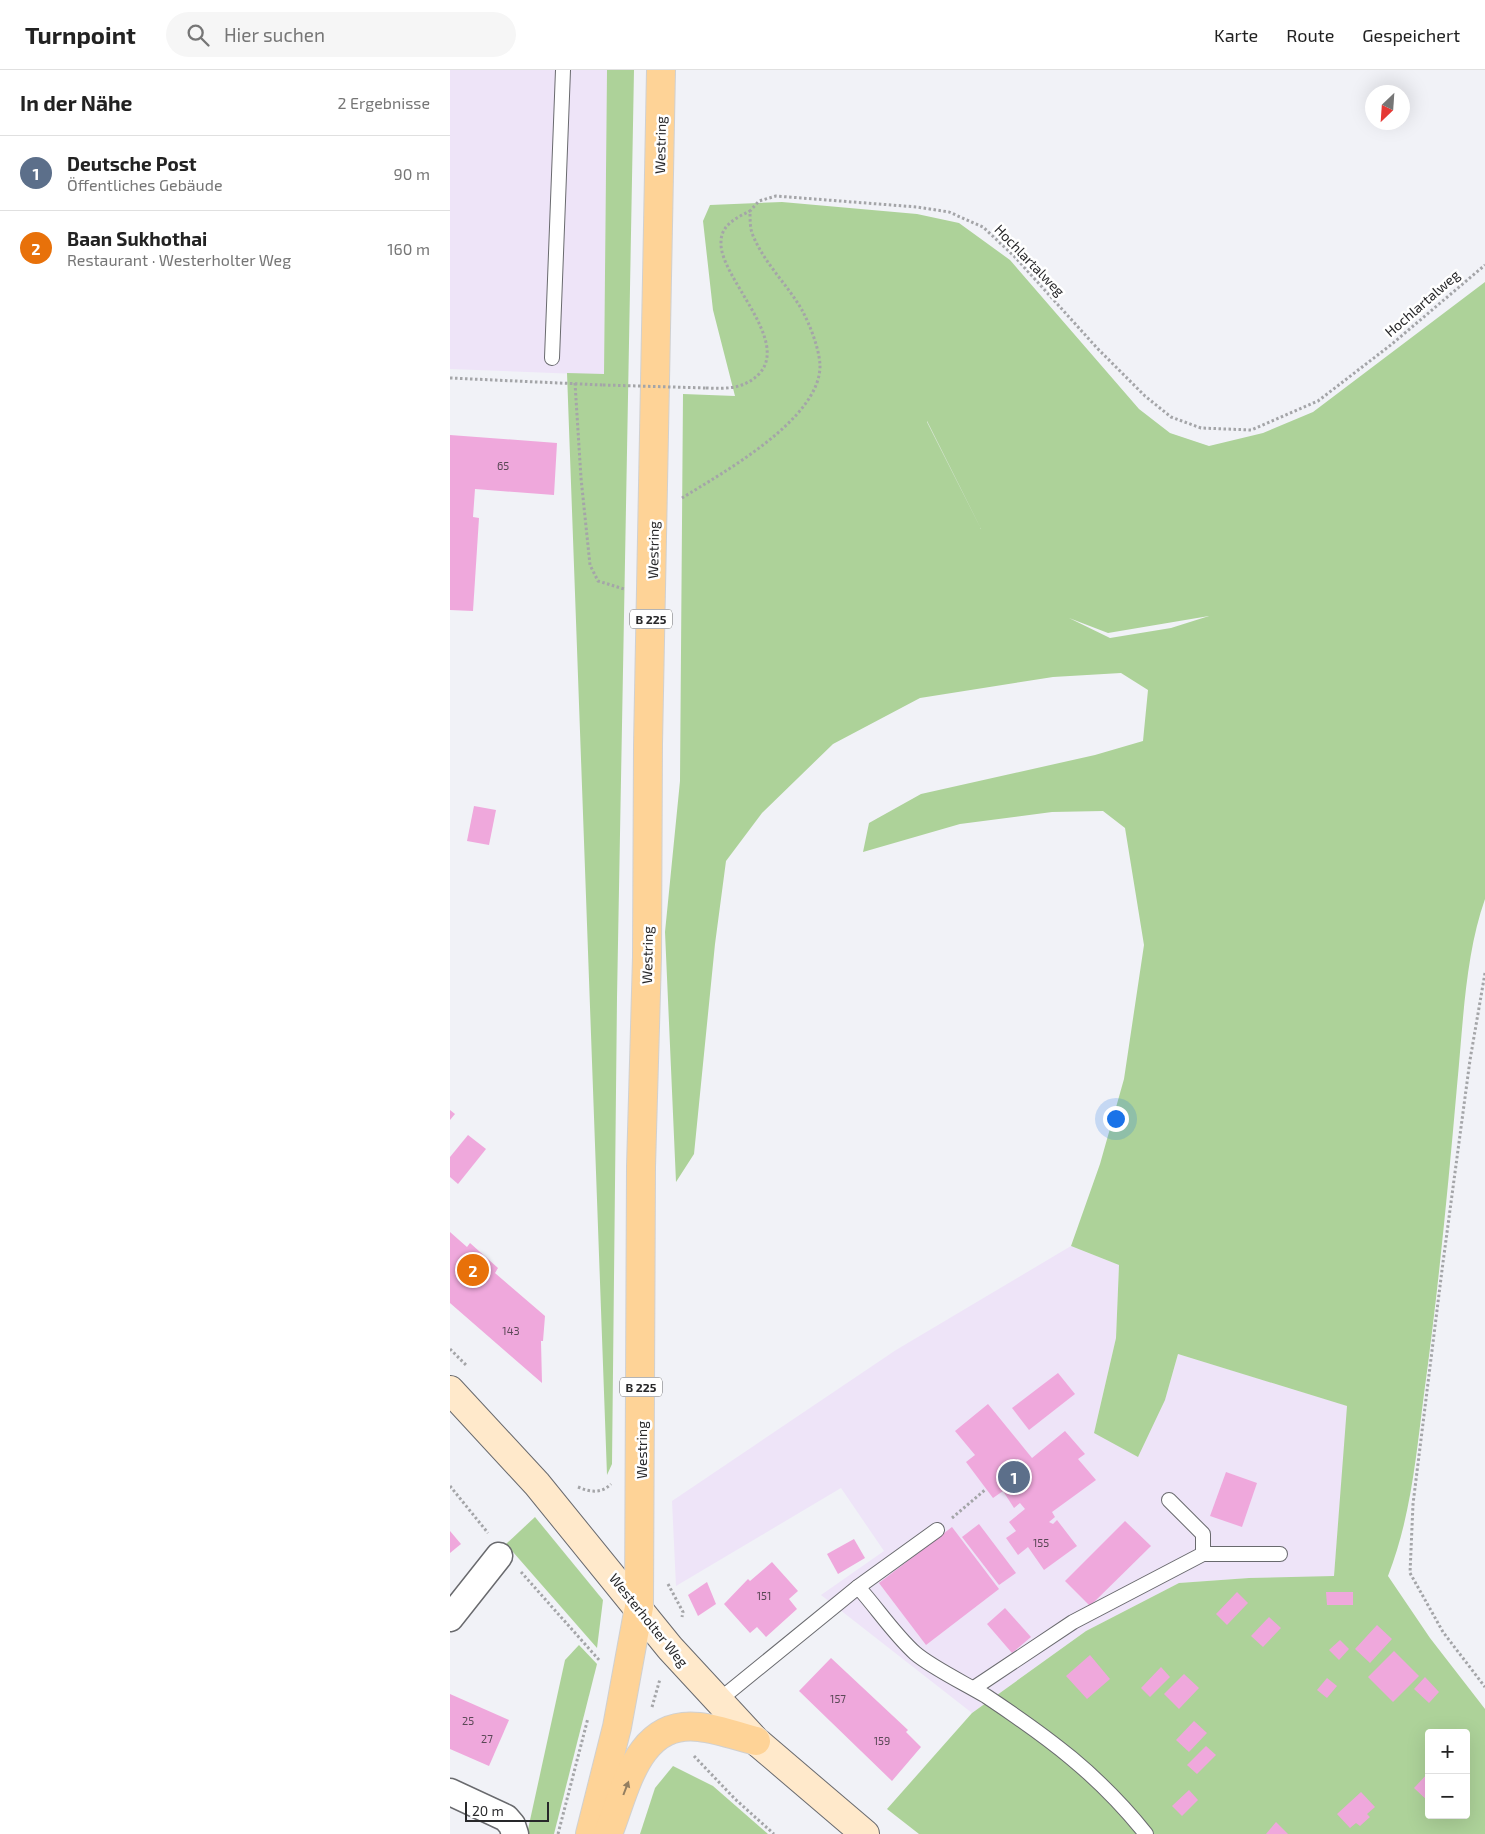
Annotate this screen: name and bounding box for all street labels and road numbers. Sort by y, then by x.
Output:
street label: Westring [651,116,669,174]
street label: Hochlartalweg [991,220,1069,300]
street label: Hochlartalweg [1381,266,1463,340]
street label: Westring [644,521,662,579]
road number: B 225 [630,610,672,628]
street label: Westring [638,926,656,984]
road number: B 225 [620,1378,662,1396]
street label: Westring [633,1421,650,1479]
street label: Westerholter Weg [606,1570,692,1670]

